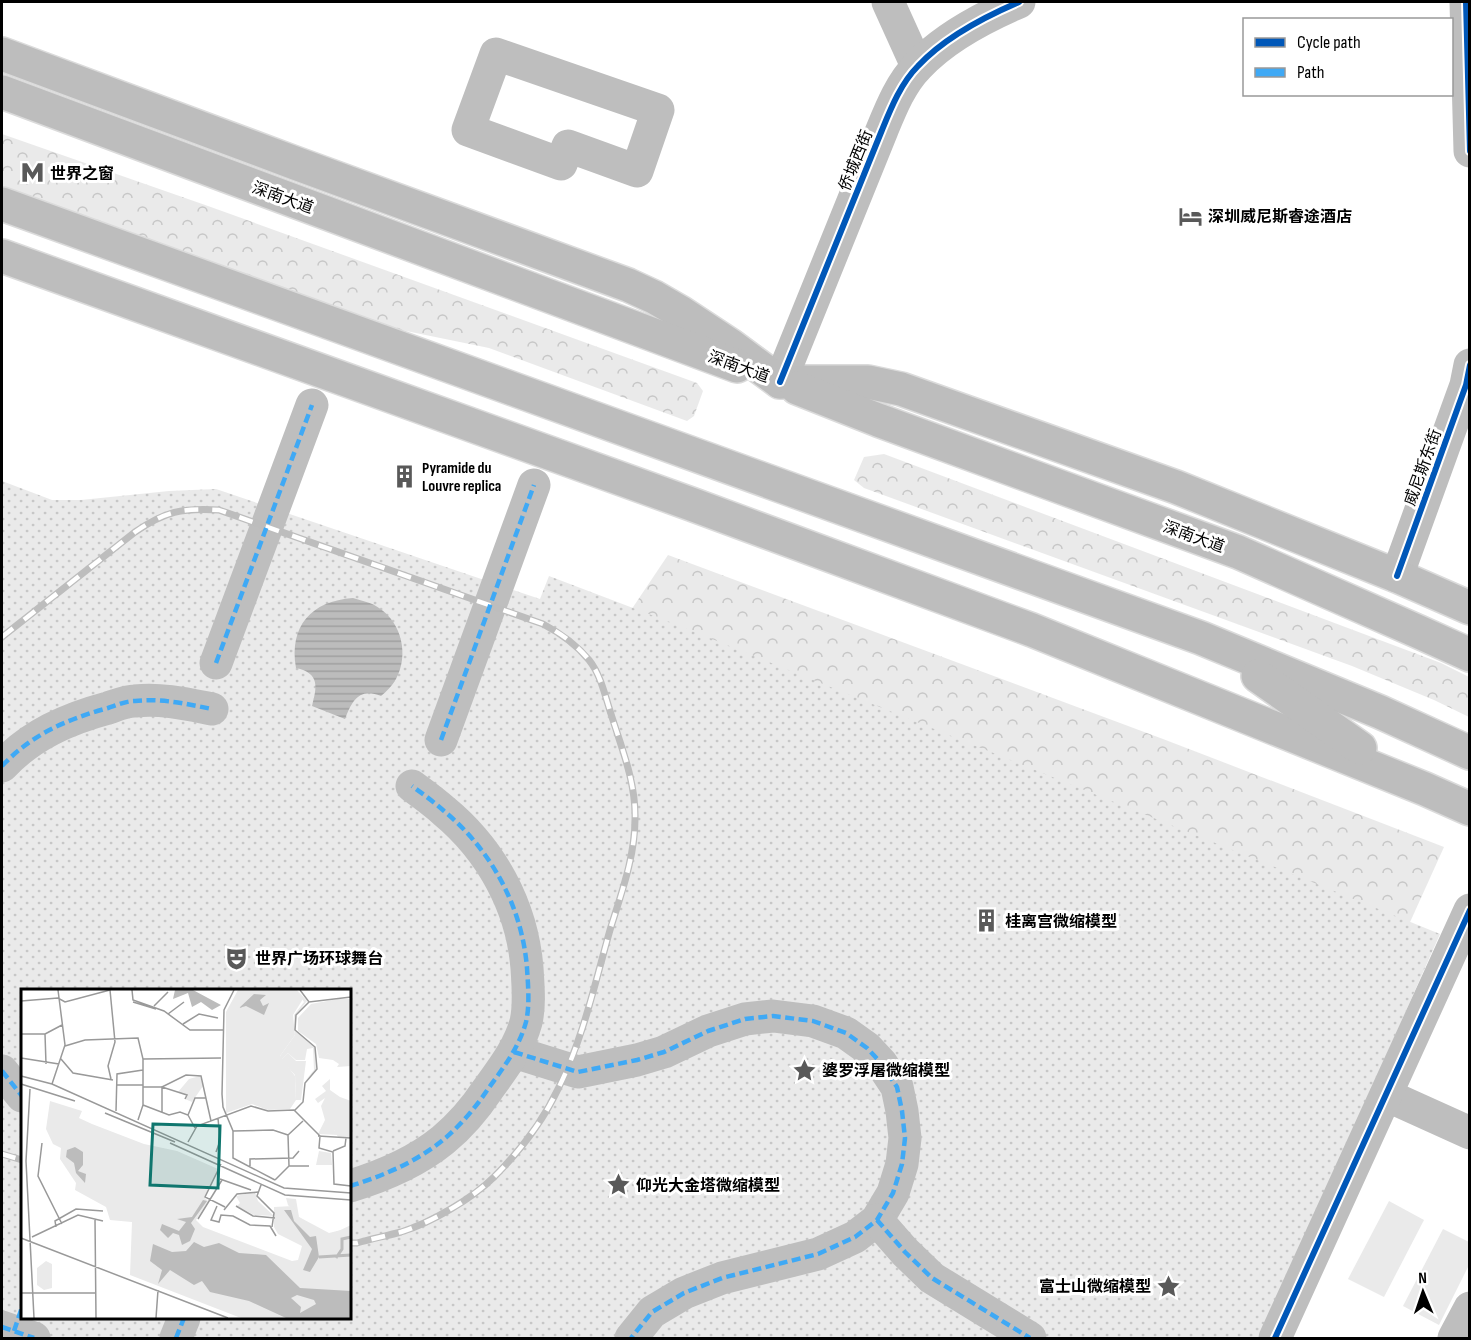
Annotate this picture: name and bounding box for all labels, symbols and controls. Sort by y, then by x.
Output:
legend [1243,18,1453,96]
text: Cycle path [1297,32,1361,53]
text: Path [1297,62,1325,83]
street label: 侨城西街 [836,127,877,194]
metro station icon: 世界之窗 [19,160,45,186]
place label: 世界之窗 [50,164,114,184]
street label: 深南大道 [249,179,316,218]
hotel icon: 深圳威尼斯睿途酒店 [1177,203,1203,229]
place label: 深圳威尼斯睿途酒店 [1208,207,1352,227]
street label: 深南大道 [705,348,772,387]
street label: 威尼斯东街 [1401,427,1446,508]
place label: Pyramide du Louvre replica [422,459,501,496]
building icon: Pyramide du Louvre replica [391,463,417,489]
street label: 深南大道 [1160,518,1227,557]
building icon: 桂离宫微缩模型 [974,908,1000,934]
place label: 桂离宫微缩模型 [1005,913,1117,932]
theatre icon: 世界广场环球舞台 [224,945,250,971]
place label: 世界广场环球舞台 [255,950,383,969]
inset map [21,989,351,1319]
place icon: 婆罗浮屠微缩模型 [791,1057,817,1083]
place label: 婆罗浮屠微缩模型 [822,1062,950,1081]
place icon: 仰光大金塔微缩模型 [605,1172,631,1198]
place label: 仰光大金塔微缩模型 [636,1177,780,1196]
north arrow [1393,1262,1453,1322]
text: N [1418,1269,1427,1288]
place icon: 富士山微缩模型 [1156,1273,1182,1299]
place label: 富士山微缩模型 [1039,1278,1151,1297]

